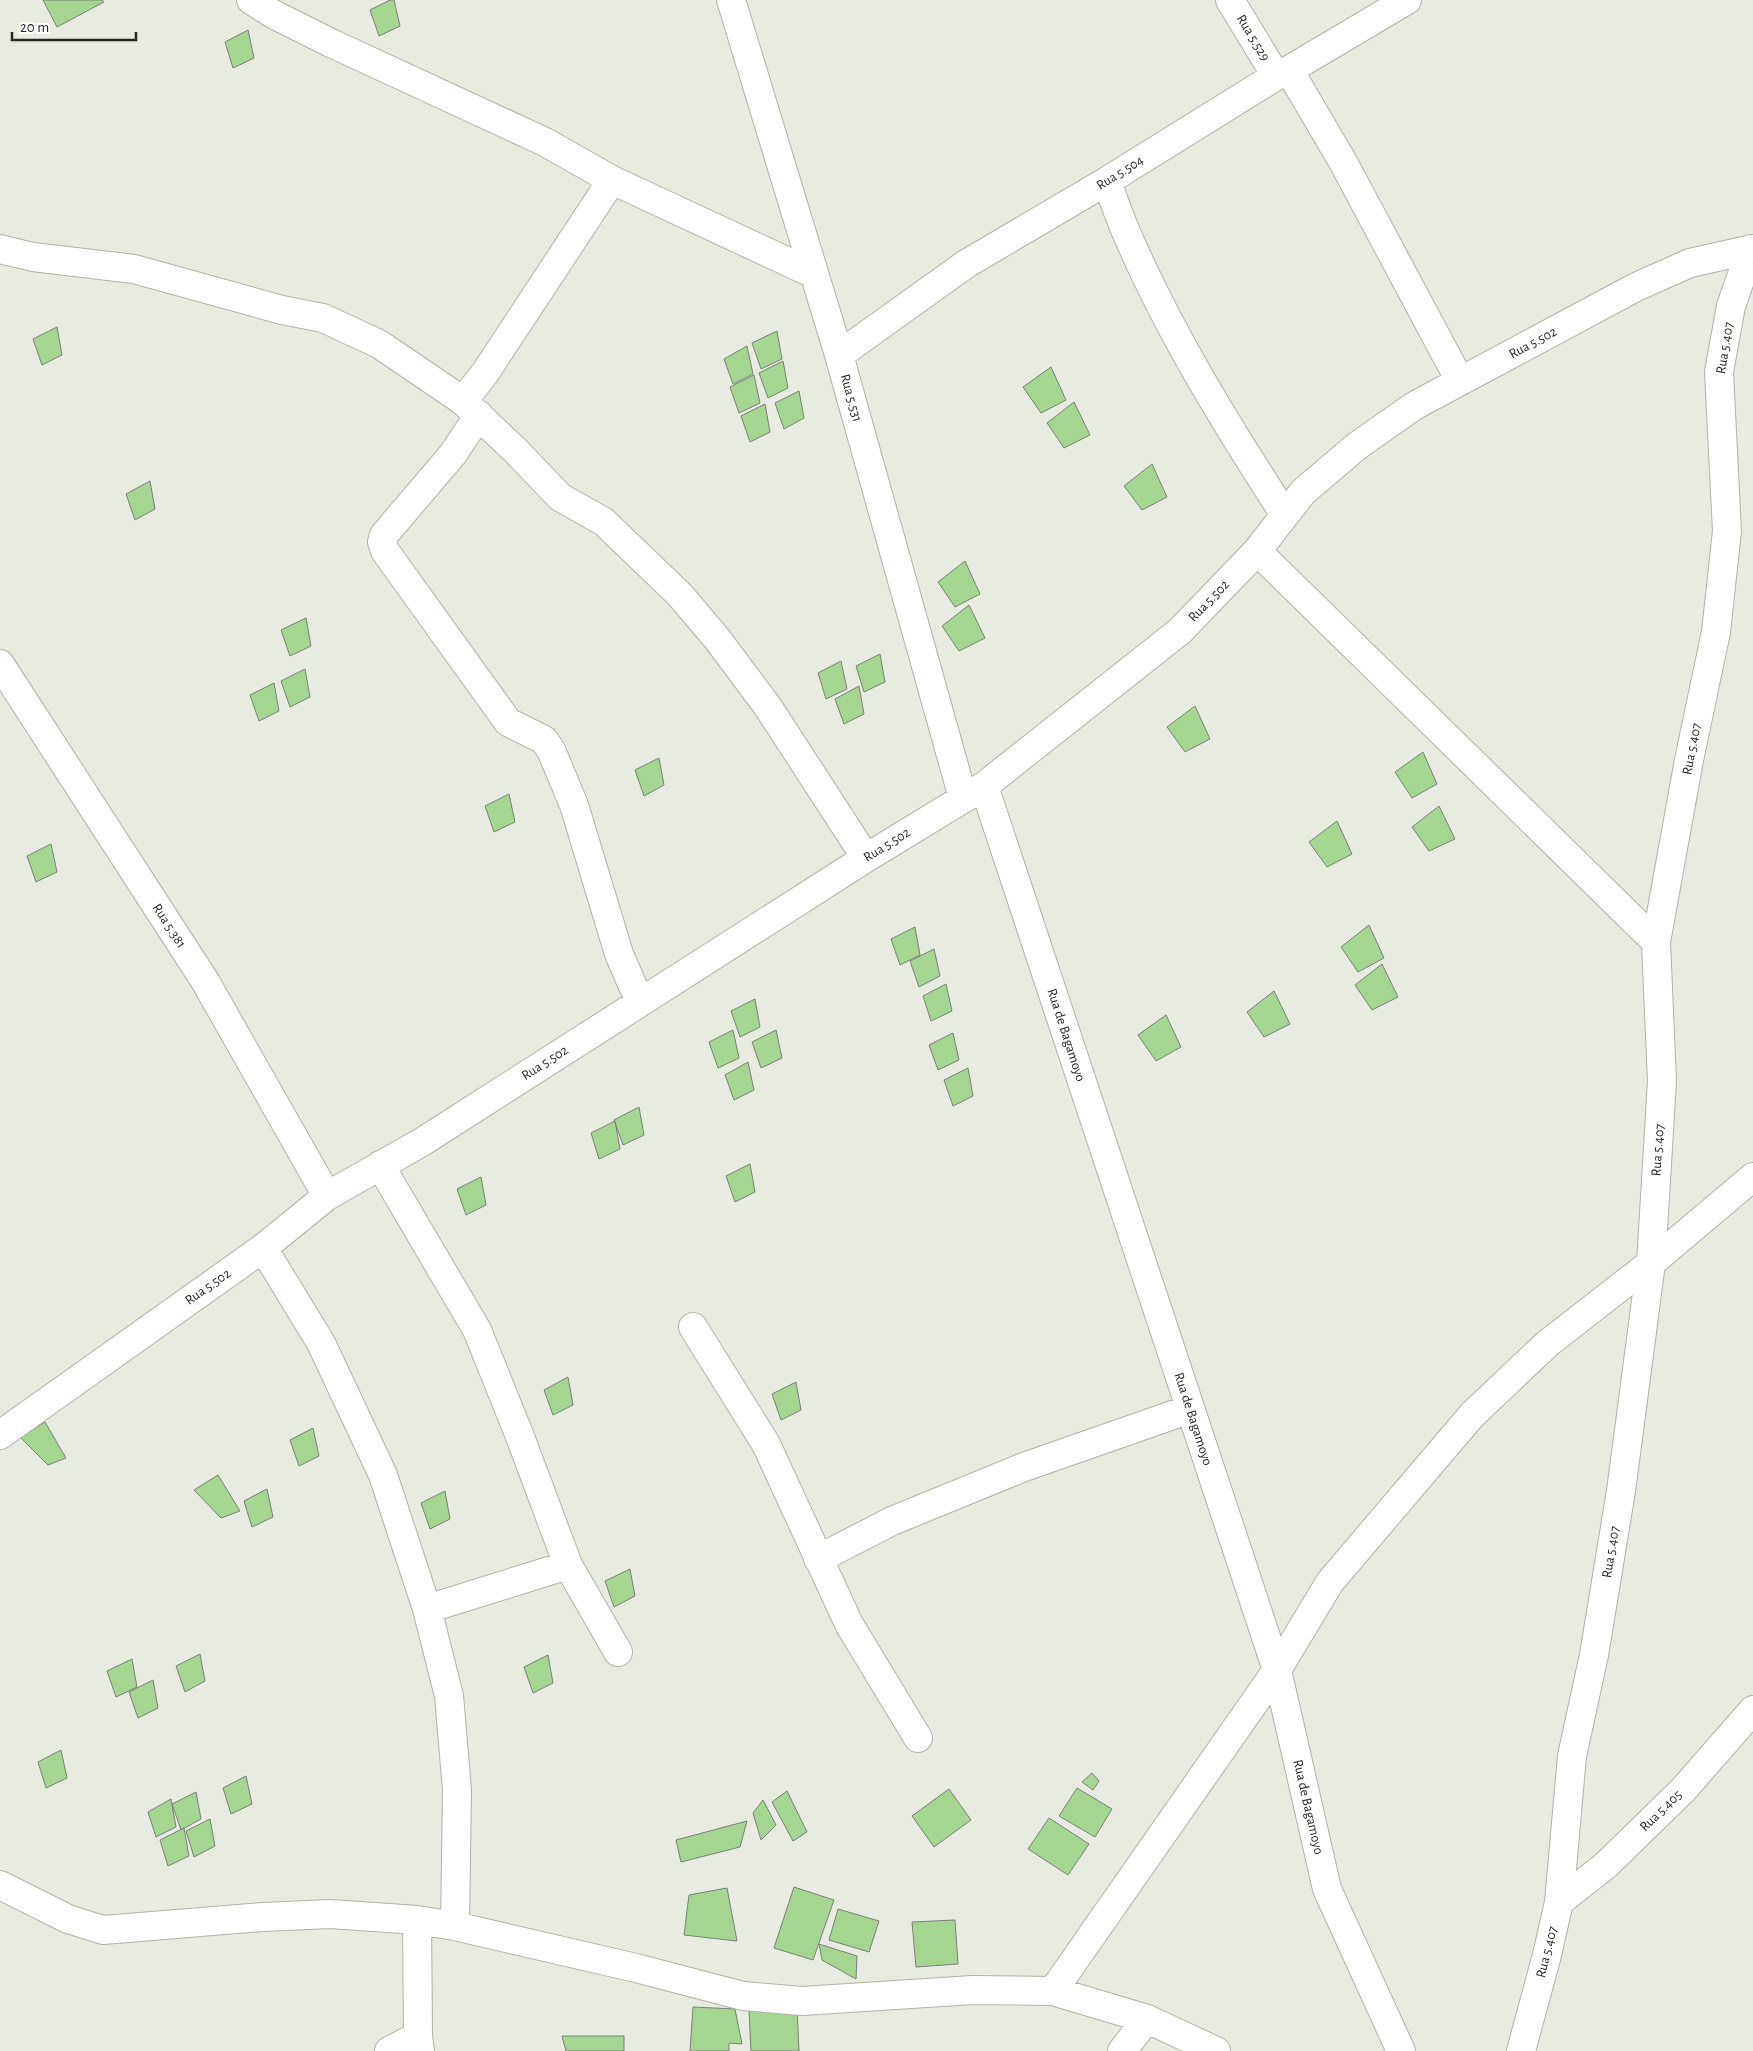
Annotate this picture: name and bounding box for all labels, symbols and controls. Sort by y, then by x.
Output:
scale bar [12,10,136,42]
street label: Rua 5.529 [1234,12,1272,64]
text: 20 m [20,20,49,35]
street label: Rua 5.504 [1094,153,1146,193]
street label: Rua 5.407 [1714,321,1736,375]
street label: Rua 5.502 [1507,325,1559,361]
street label: Rua 5.531 [838,373,864,423]
street label: Rua 5.502 [1186,577,1232,625]
street label: Rua 5.407 [1680,722,1704,776]
street label: Rua 5.502 [861,825,913,865]
street label: Rua 5.381 [150,901,188,951]
street label: Rua de Bagamoyo [1044,987,1088,1083]
street label: Rua 5.502 [519,1043,571,1083]
street label: Rua 5.407 [1649,1123,1667,1177]
street label: Rua 5.502 [183,1266,233,1308]
street label: Rua de Bagamoyo [1171,1371,1215,1467]
street label: Rua 5.407 [1600,1525,1622,1579]
street label: Rua de Bagamoyo [1290,1758,1326,1856]
street label: Rua 5.405 [1637,1788,1685,1834]
street label: Rua 5.407 [1534,1925,1560,1979]

